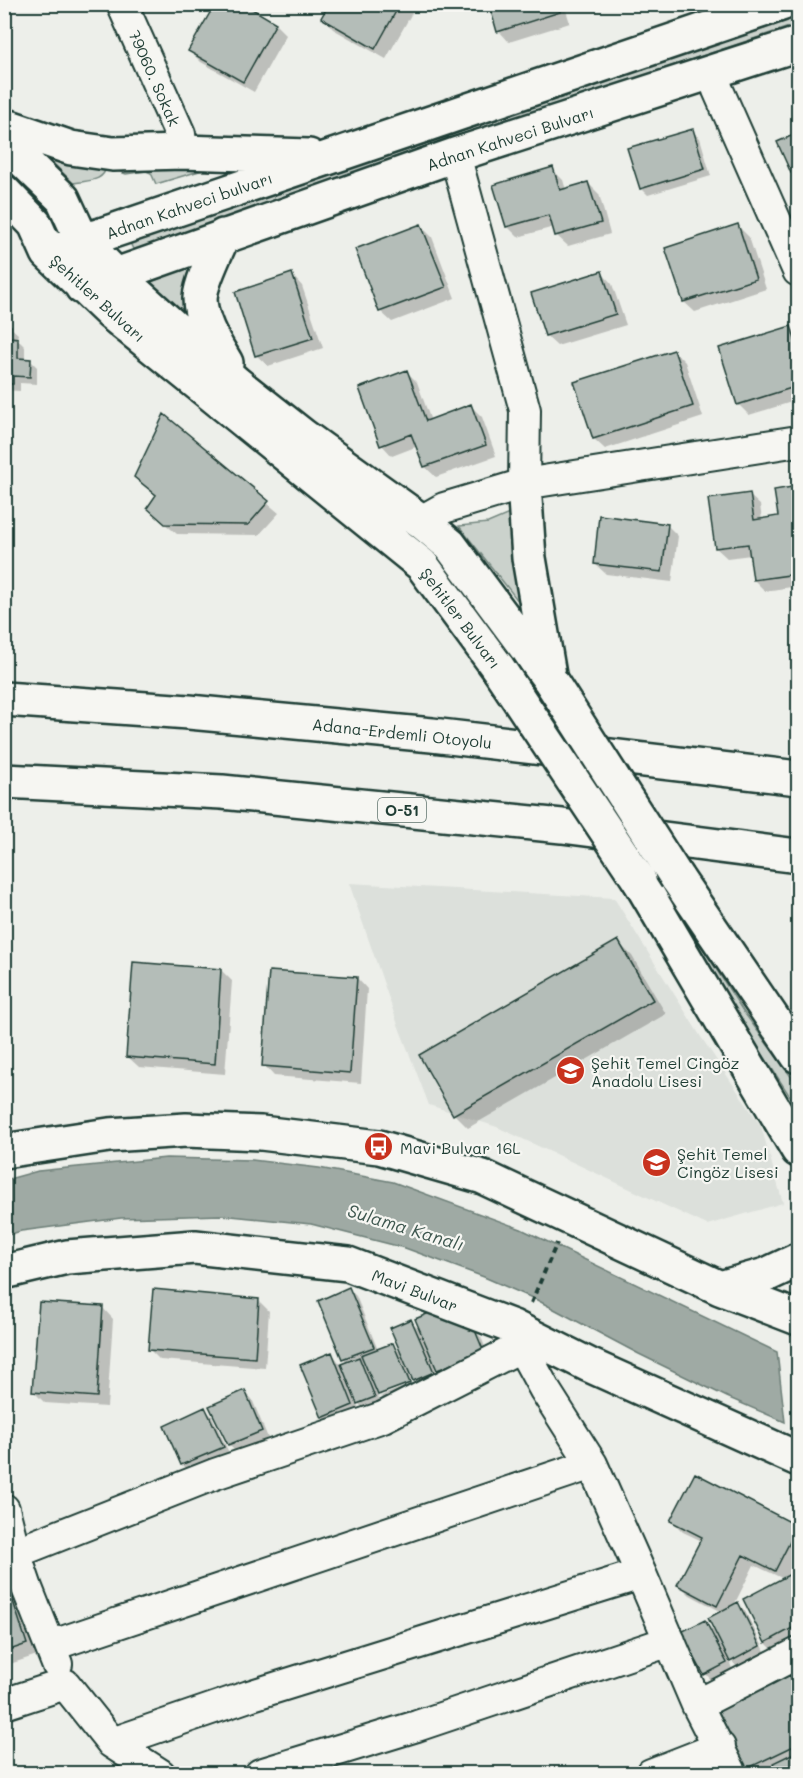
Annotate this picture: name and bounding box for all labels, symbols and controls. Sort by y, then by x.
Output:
street label: 79060. Sokak [124,27,186,129]
street label: Adnan Kahveci Bulvarı [424,101,596,175]
street label: Adnan Kahveci bulvarı [103,167,275,243]
street label: Şehitler Bulvarı [46,250,150,346]
street label: Şehitler Bulvarı [416,563,506,673]
street label: Adana-Erdemli Otoyolu [311,713,493,753]
road number: O-51 [378,798,426,822]
place label: Şehit Temel Cingöz Anadolu Lisesi [591,1052,740,1091]
school or university icon: Şehit Temel Cingöz Anadolu Lisesi [554,1055,586,1087]
bus stop icon: Mavi Bulvar 16L [363,1131,395,1163]
place label: Mavi Bulvar 16L [400,1137,521,1158]
place label: Şehit Temel Cingöz Lisesi [677,1143,779,1182]
school or university icon: Şehit Temel Cingöz Lisesi [640,1146,672,1178]
water label: Sulama Kanalı [345,1198,467,1256]
street label: Mavi Bulvar [369,1264,461,1316]

